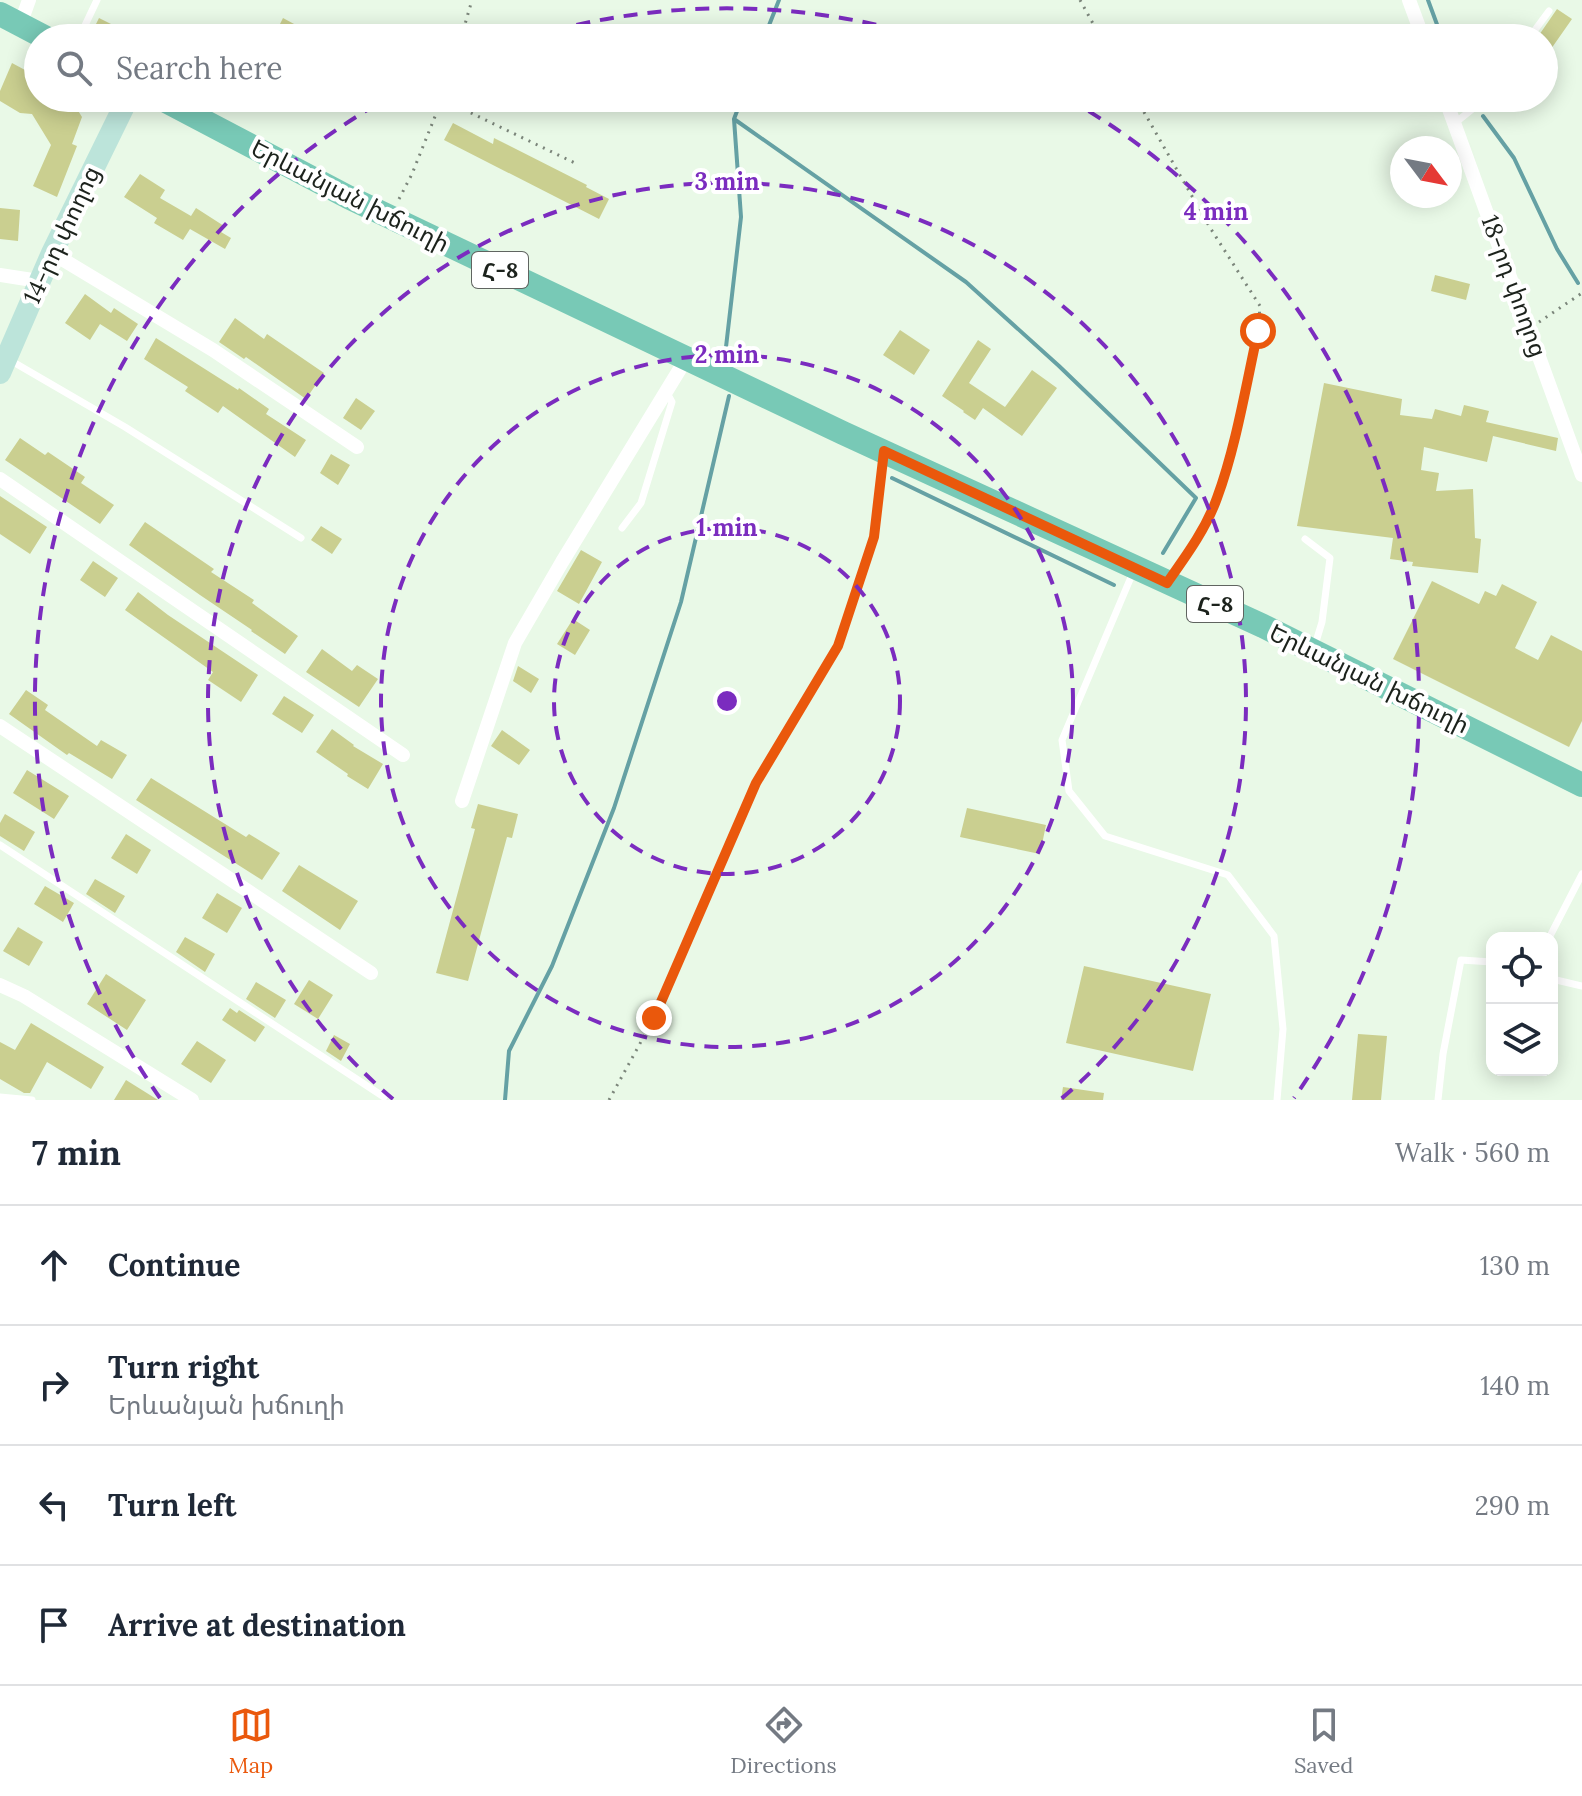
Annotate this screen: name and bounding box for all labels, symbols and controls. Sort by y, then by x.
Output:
search box [24,24,1558,112]
icon: search [52,46,96,90]
text: Search here [116,49,283,87]
street label: Երևանյան խճուղի [246,132,455,259]
north arrow [1390,136,1462,208]
street label: 14-րդ փողոց [16,161,107,309]
text: 3 min [695,166,760,197]
text: 4 min [1184,196,1248,227]
street label: 18-րդ փողոց [1474,210,1555,361]
road number: Հ-8 [472,252,528,288]
route start [1240,313,1276,349]
text: 2 min [695,339,759,370]
text: 1 min [696,512,758,543]
road number: Հ-8 [1187,586,1243,622]
street label: Երևանյան խճուղի [1264,617,1474,740]
centre of rings [713,687,741,715]
map controls [1486,932,1558,1076]
button: locate [1486,932,1558,1004]
route end [636,1000,672,1036]
button: layers [1486,1004,1558,1076]
text: 7 min [32,1131,121,1174]
text: Walk · 560 m [1395,1136,1550,1169]
icon: ahead [32,1243,76,1287]
text: Continue [108,1246,240,1284]
text: 130 m [1480,1249,1550,1282]
text: Turn right [108,1348,259,1386]
icon: right [32,1363,76,1407]
text: 140 m [1480,1369,1550,1402]
text: Երևանյան խճուղի [108,1388,345,1421]
icon: left [32,1483,76,1527]
text: Turn left [108,1486,236,1524]
text: 290 m [1475,1489,1550,1522]
icon: arrive [32,1603,76,1647]
text: Arrive at destination [108,1606,406,1644]
tab: Map [229,1703,273,1779]
tab: Directions [730,1703,837,1779]
tab: Saved [1294,1703,1353,1779]

